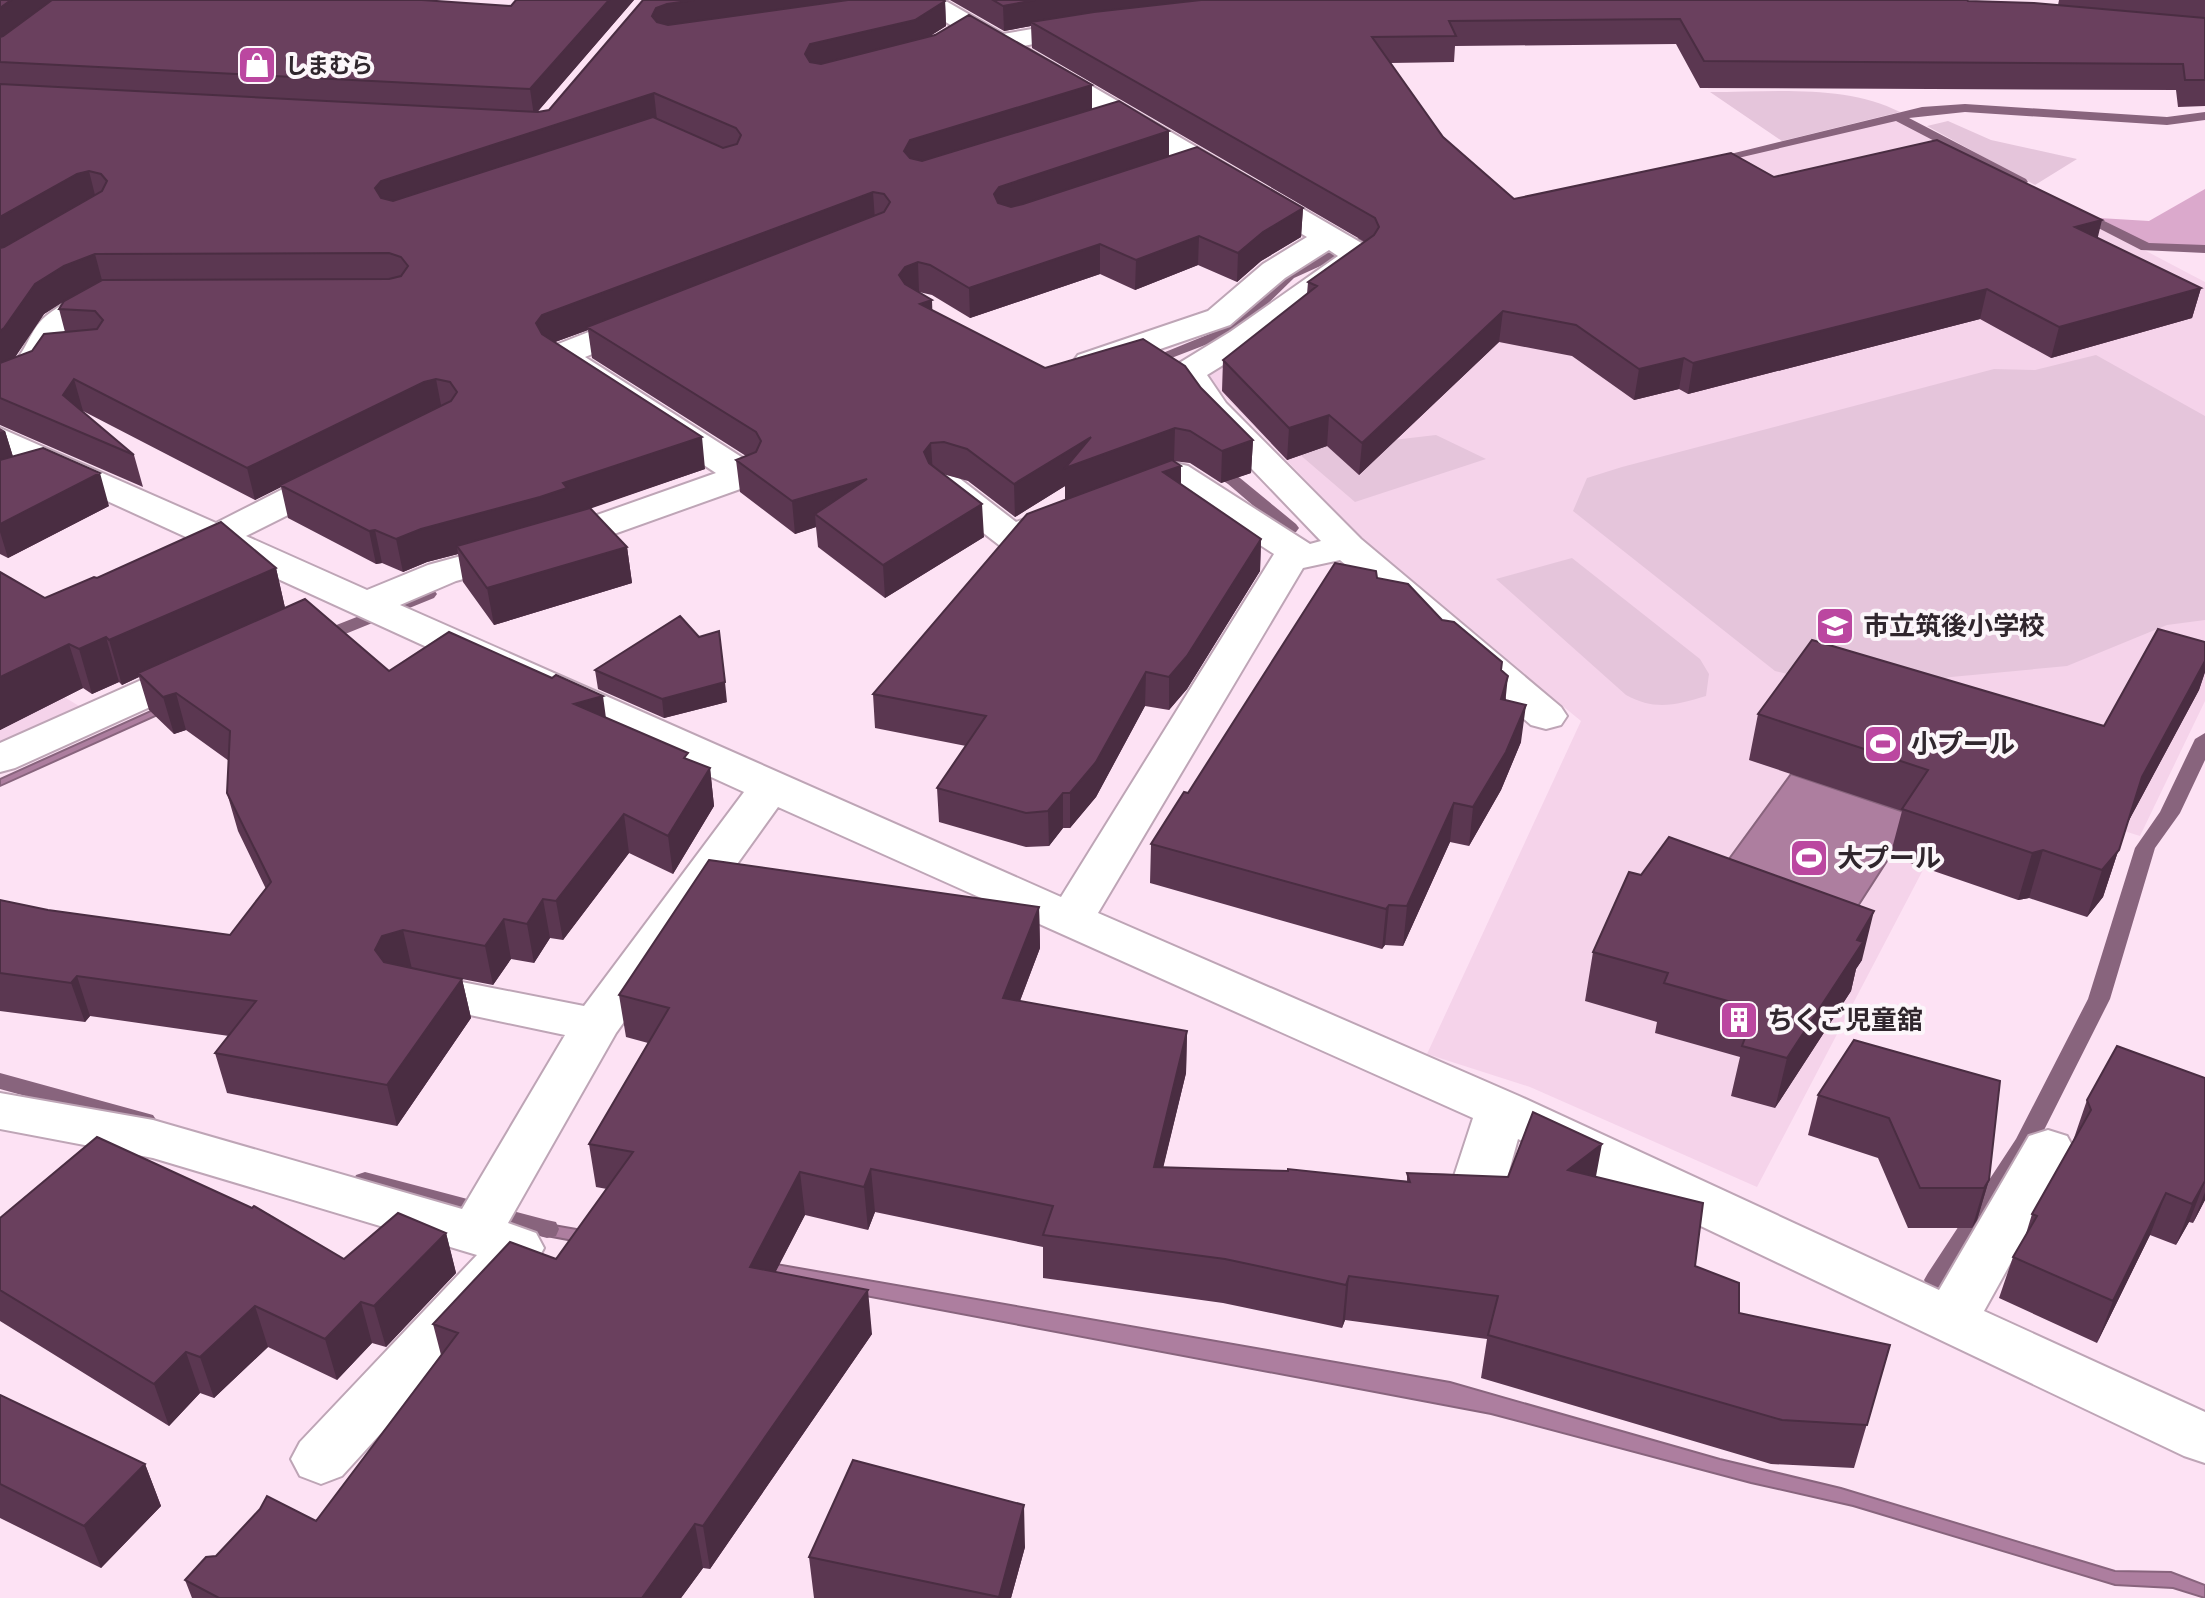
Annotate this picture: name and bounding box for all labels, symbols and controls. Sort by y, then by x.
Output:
shop icon: しまむら [236,44,278,86]
place label: しまむら [285,50,373,79]
school or university icon: 市立筑後小学校 [1814,605,1856,647]
place label: 市立筑後小学校 [1863,608,2045,642]
sports icon: 小プール [1862,723,1904,765]
place label: 小プール [1911,726,2015,760]
sports icon: 大プール [1788,837,1830,879]
place label: 大プール [1837,840,1941,874]
building icon: ちくご児童舘 [1718,999,1760,1041]
place label: ちくご児童舘 [1767,1002,1923,1036]

